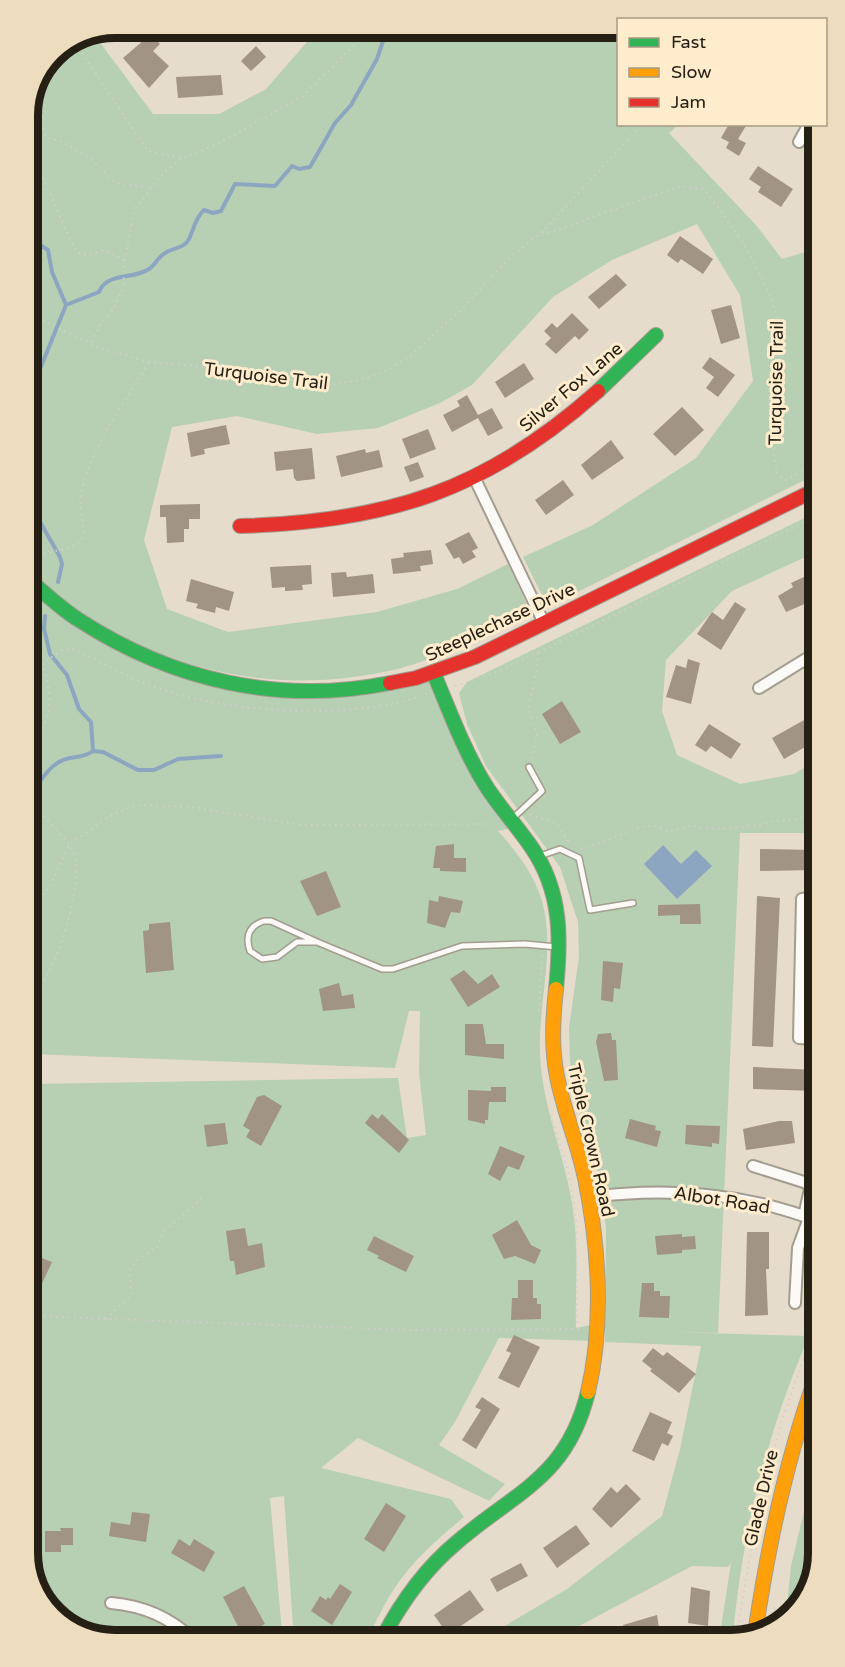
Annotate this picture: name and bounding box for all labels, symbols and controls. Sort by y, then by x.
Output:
legend [617,18,827,126]
text: Fast [671,31,706,53]
text: Slow [671,61,712,83]
text: Jam [671,91,706,113]
street label: Turquoise Trail [764,321,788,445]
street label: Silver Fox Lane [515,337,627,437]
street label: Turquoise Trail [203,357,329,395]
street label: Steeplechase Drive [422,578,578,666]
street label: Triple Crown Road [563,1061,619,1219]
street label: Albot Road [672,1182,772,1218]
street label: Glade Drive [739,1447,783,1549]

